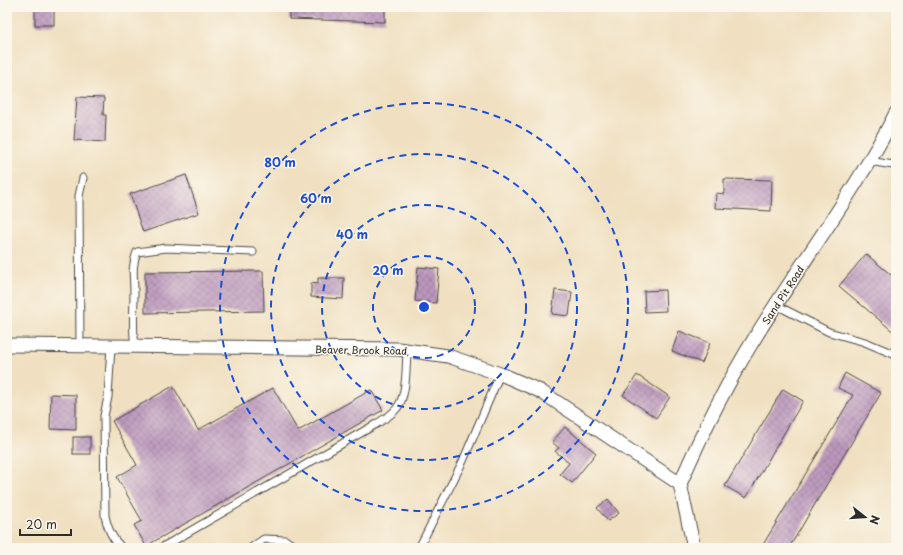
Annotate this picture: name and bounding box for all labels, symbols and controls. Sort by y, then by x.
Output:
text: 80 m [264,153,296,171]
text: 60 m [300,189,332,207]
text: 40 m [336,225,368,243]
text: 20 m [372,261,404,279]
street label: Sand Pit Road [758,262,807,327]
centre of rings [417,300,431,314]
street label: Beaver Brook Road [315,341,407,358]
north arrow [845,497,885,537]
scale bar [20,511,71,537]
text: N [866,513,884,527]
text: 20 m [26,515,57,533]

